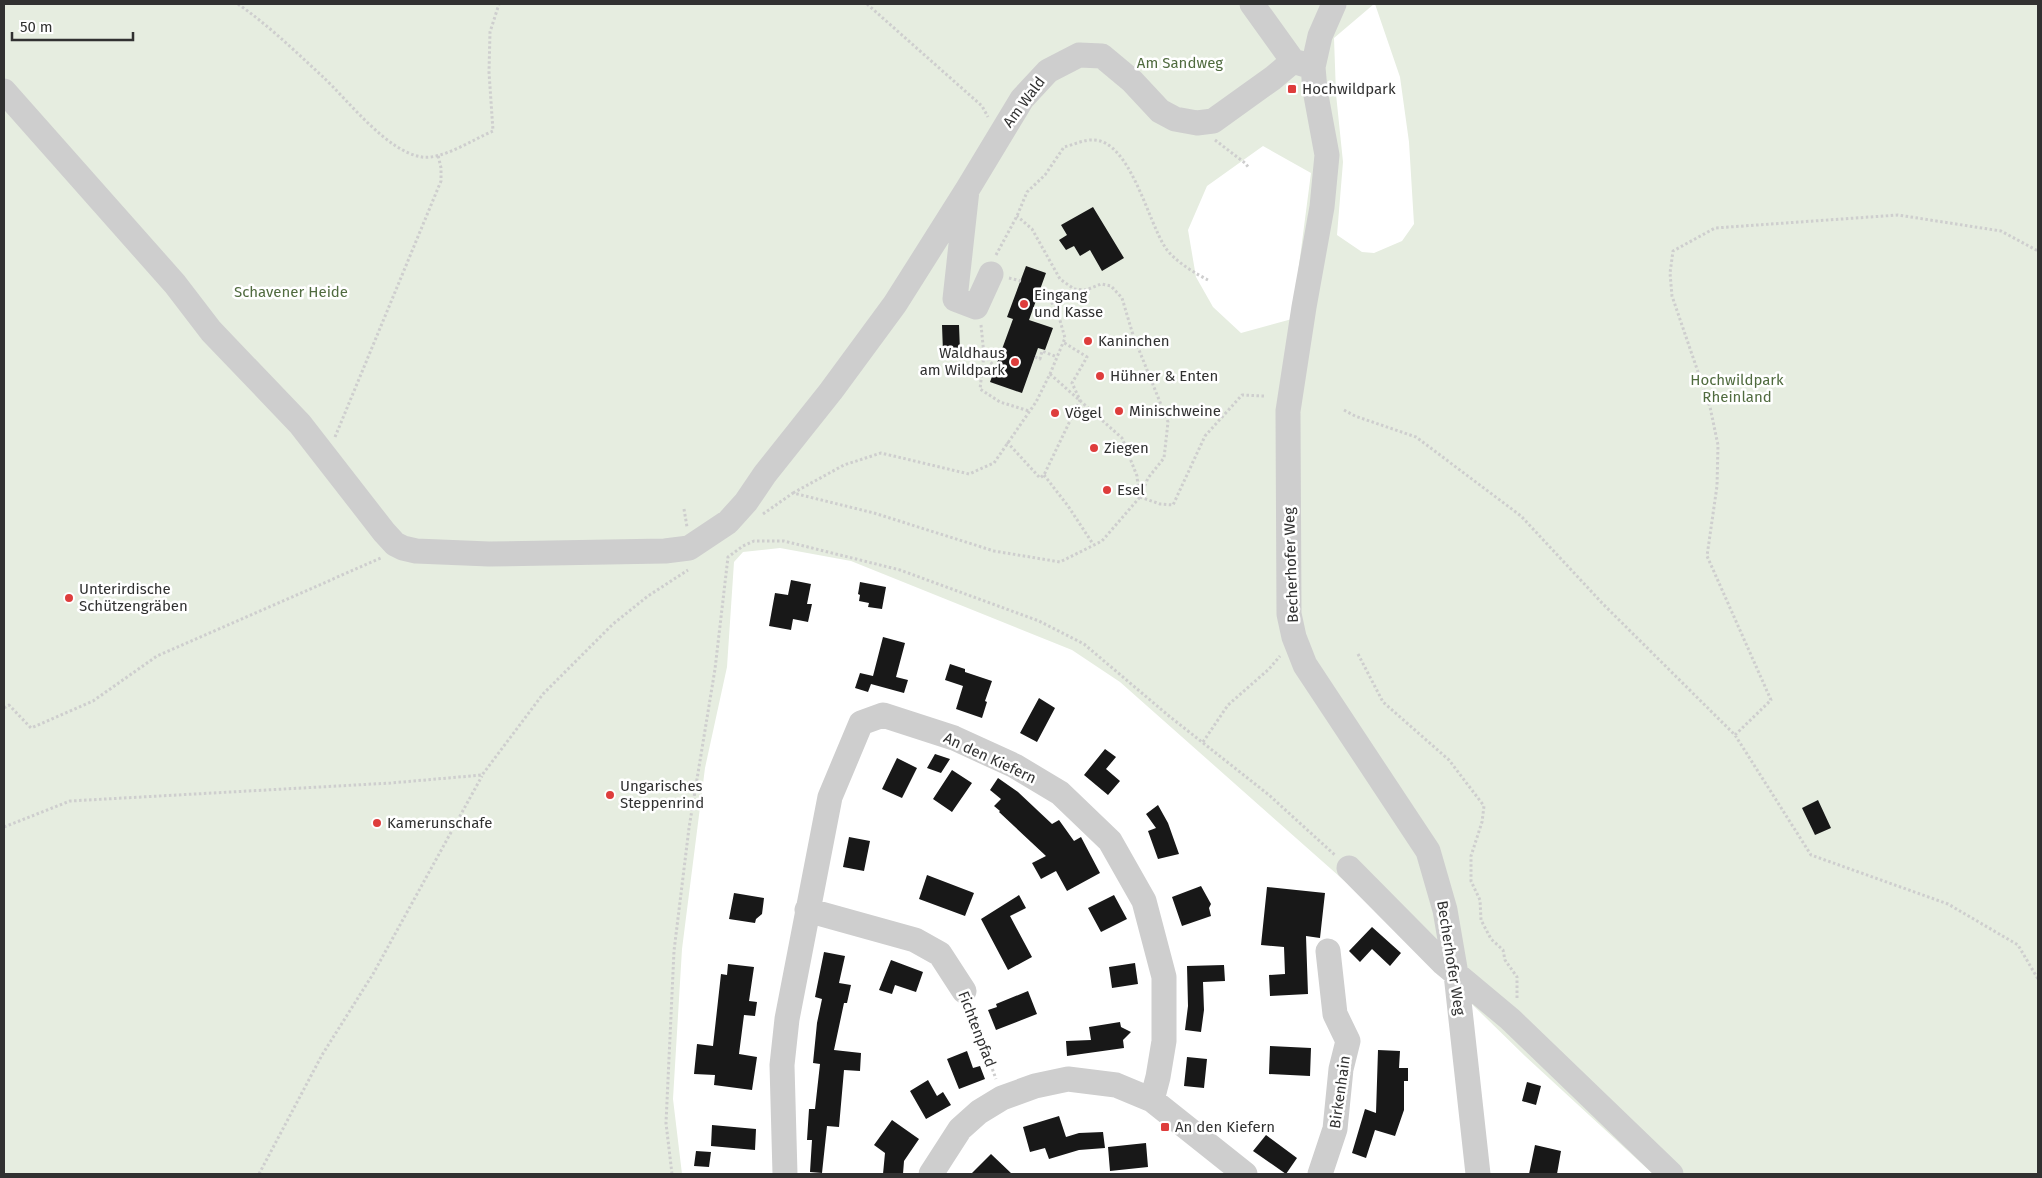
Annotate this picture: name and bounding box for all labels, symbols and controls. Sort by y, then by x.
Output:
scale bar [12,10,134,42]
text: 50 m [20,18,53,36]
park label: Am Sandweg [1137,54,1223,72]
street label: Am Wald [999,73,1049,131]
place label: Hochwildpark [1302,80,1396,98]
marker: Hochwildpark [1286,83,1298,95]
park label: Schavener Heide [234,283,348,301]
place label: Eingang und Kasse [1034,286,1103,321]
marker: Eingang und Kasse [1018,298,1030,310]
place label: Kaninchen [1098,332,1170,350]
marker: Kaninchen [1082,335,1094,347]
place label: Waldhaus am Wildpark [920,344,1005,379]
marker: Waldhaus am Wildpark [1009,356,1021,368]
place label: Hühner & Enten [1110,367,1218,385]
marker: Hühner & Enten [1094,370,1106,382]
park label: Hochwildpark Rheinland [1690,371,1784,406]
place label: Minischweine [1129,402,1221,420]
place label: Vögel [1065,404,1102,422]
marker: Minischweine [1113,405,1125,417]
marker: Vögel [1049,407,1061,419]
place label: Ziegen [1104,439,1149,457]
marker: Ziegen [1088,442,1100,454]
place label: Esel [1117,481,1145,499]
marker: Esel [1101,484,1113,496]
street label: Becherhofer Weg [1280,507,1302,623]
place label: Unterirdische Schützengräben [79,580,188,615]
marker: Unterirdische Schützengräben [63,592,75,604]
street label: An den Kiefern [941,729,1039,787]
place label: Ungarisches Steppenrind [620,777,704,812]
marker: Ungarisches Steppenrind [604,789,616,801]
place label: Kamerunschafe [387,814,492,832]
marker: Kamerunschafe [371,817,383,829]
street label: Becherhofer Weg [1433,899,1469,1017]
street label: Fichtenpfad [954,988,1000,1070]
street label: Birkenhain [1326,1054,1354,1130]
place label: An den Kiefern [1175,1118,1275,1136]
marker: An den Kiefern [1159,1121,1171,1133]

